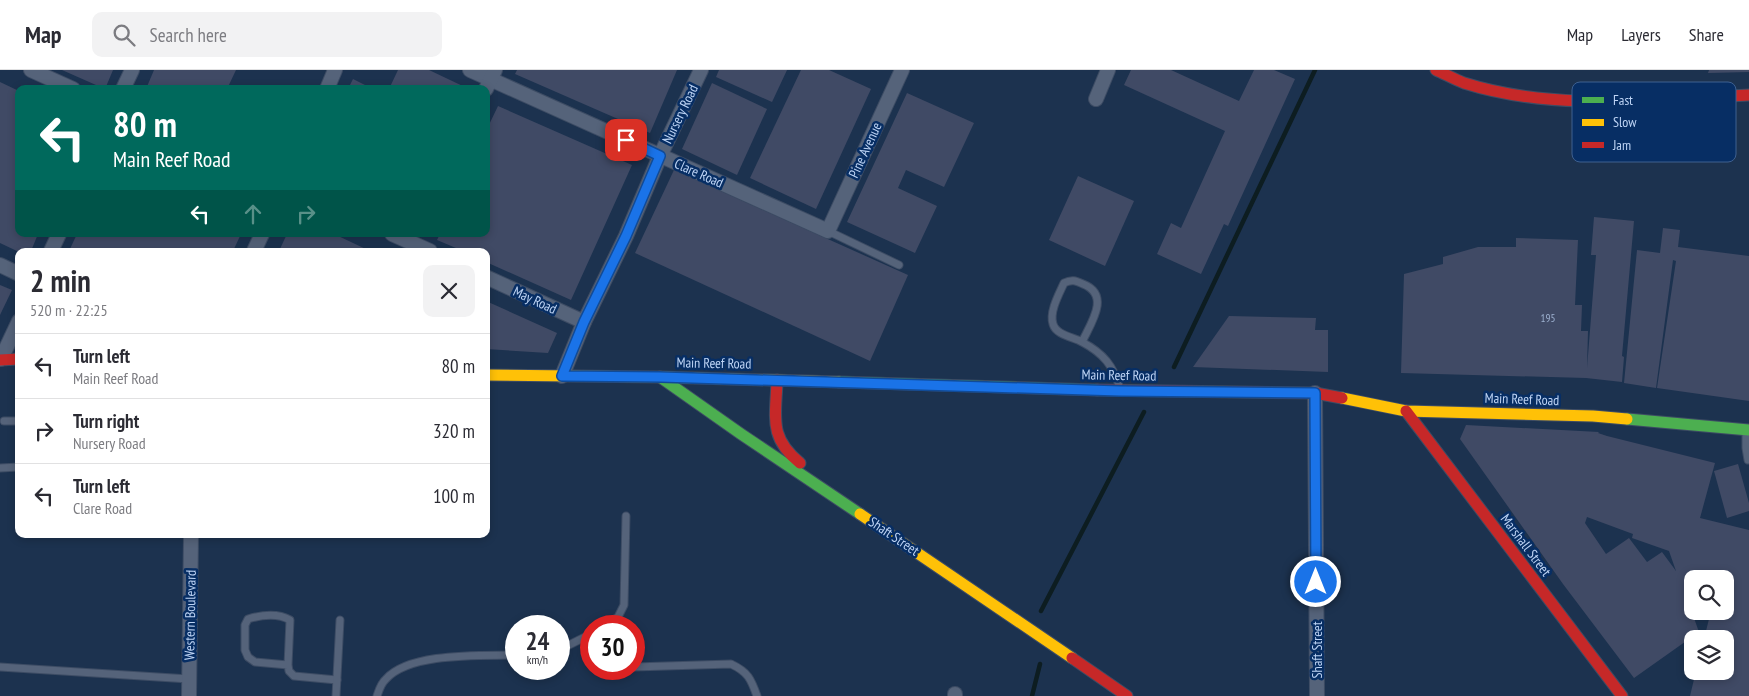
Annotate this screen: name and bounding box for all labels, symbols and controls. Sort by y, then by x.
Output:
search box [92,12,442,57]
text: Map [25,19,62,50]
icon: search [110,21,138,49]
text: Search here [150,23,227,47]
text: Map [1567,23,1593,46]
text: Layers [1621,23,1661,46]
text: Share [1689,23,1724,46]
street label: Nursery Road [658,82,702,146]
legend [1572,82,1736,162]
text: Fast [1613,91,1633,109]
text: 80 m [113,101,177,147]
icon: left [30,105,95,170]
text: Slow [1613,113,1637,131]
pin [605,119,647,161]
street label: Pine Avenue [844,119,886,181]
icon: arrive [612,126,640,154]
text: Jam [1612,136,1631,154]
text: Main Reef Road [113,145,230,173]
street label: Clare Road [672,154,726,192]
icon: left [186,200,214,228]
icon: ahead [239,200,267,228]
icon: right [292,200,320,228]
text: 2 min [30,261,91,300]
button: close [423,265,475,317]
street label: May Road [510,282,560,318]
text: 520 m · 22:25 [30,300,108,320]
house number: 195 [1541,311,1555,325]
text: Turn left [73,344,130,368]
icon: left [30,352,58,380]
street label: Main Reef Road [676,353,752,373]
text: 80 m [442,354,475,378]
street label: Main Reef Road [1081,365,1157,385]
text: Main Reef Road [73,368,158,388]
street label: Main Reef Road [1484,389,1560,409]
text: Turn right [73,409,139,433]
icon: right [30,417,58,445]
text: 320 m [433,419,475,443]
text: Nursery Road [73,433,146,453]
text: Turn left [73,474,130,498]
icon: left [30,482,58,510]
text: 100 m [433,484,475,508]
text: Clare Road [73,498,132,518]
street label: Marshall Street [1497,510,1555,580]
street label: Shaft Street [865,513,923,559]
position arrow [1289,555,1341,607]
street label: Western Boulevard [180,570,200,660]
map controls [1684,570,1734,680]
button: search [1684,570,1734,620]
speed limit sign: 30 [580,615,645,680]
street label: Shaft Street [1308,621,1326,678]
text: 24 [526,625,549,657]
button: layers [1684,630,1734,680]
text: km/h [527,652,548,667]

